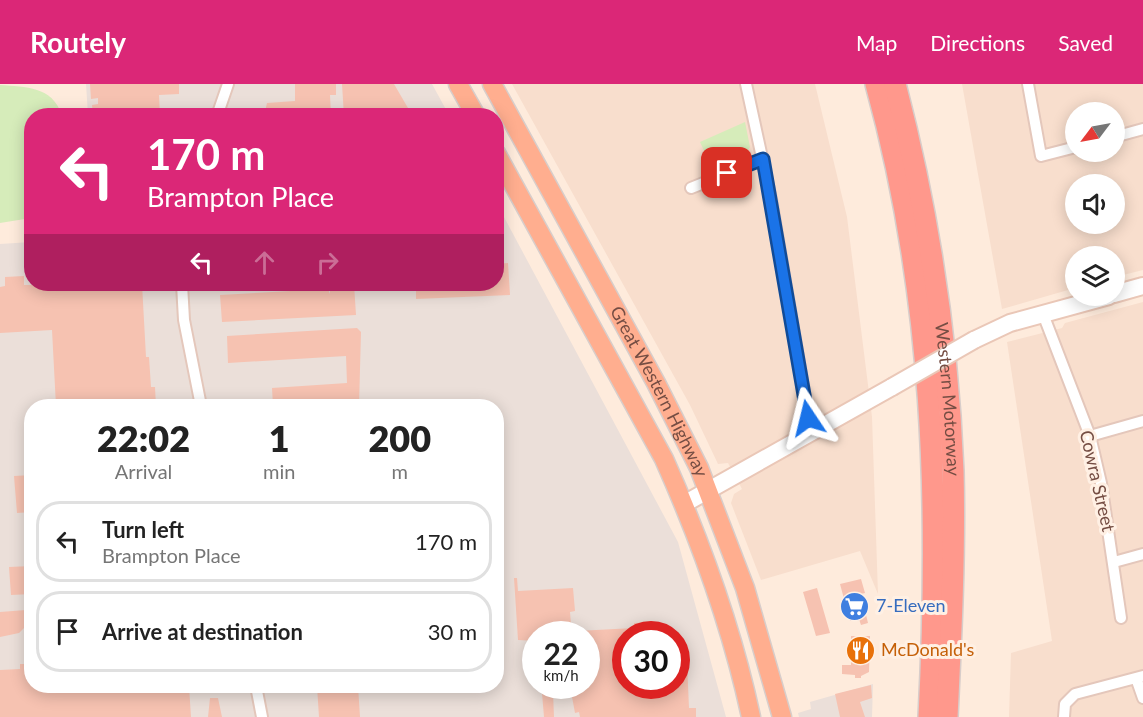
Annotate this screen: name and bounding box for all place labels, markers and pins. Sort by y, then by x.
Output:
pin [701,147,752,198]
supermarket icon: 7-Eleven [839,590,871,622]
place label: 7-Eleven [876,594,946,616]
restaurant icon: McDonald's [844,634,876,666]
place label: McDonald's [881,638,975,660]

